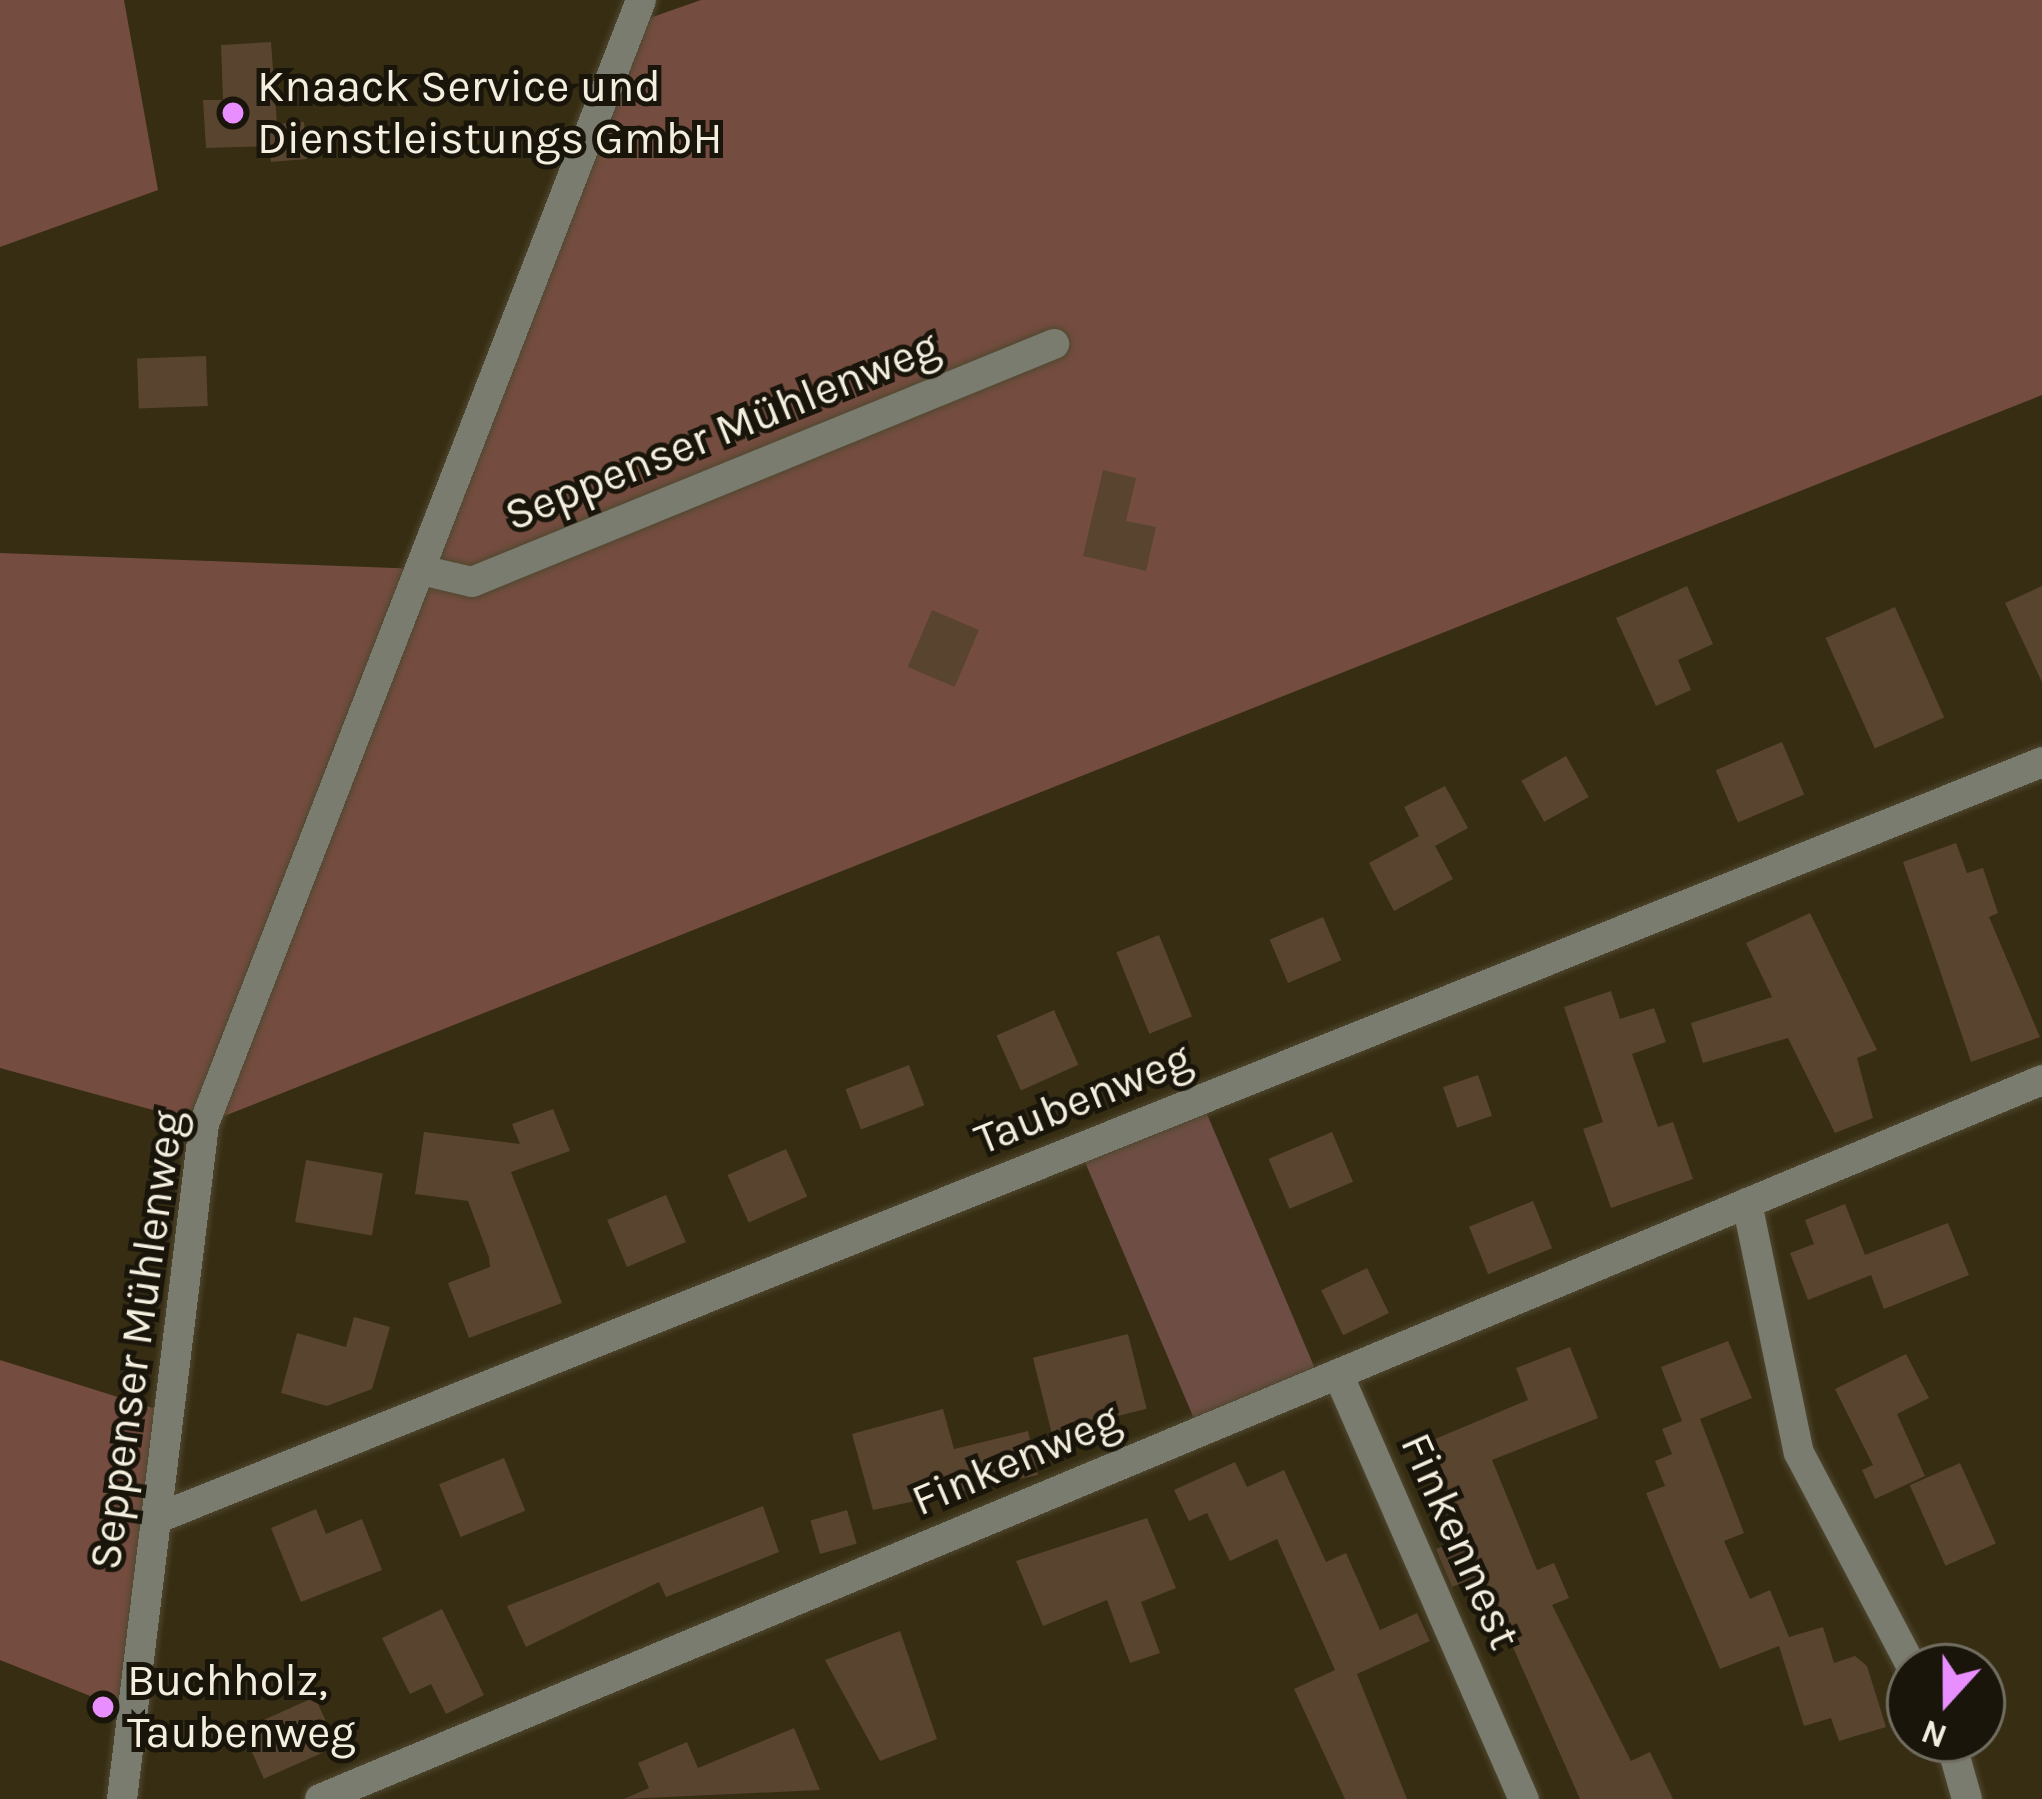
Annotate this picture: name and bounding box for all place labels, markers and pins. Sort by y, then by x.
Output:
place label: Knaack Service und Dienstleistungs GmbH [257,60,723,166]
marker: Knaack Service und Dienstleistungs GmbH [220,100,246,126]
place label: Buchholz, Taubenweg [127,1654,356,1760]
marker: Buchholz, Taubenweg [90,1694,116,1720]

